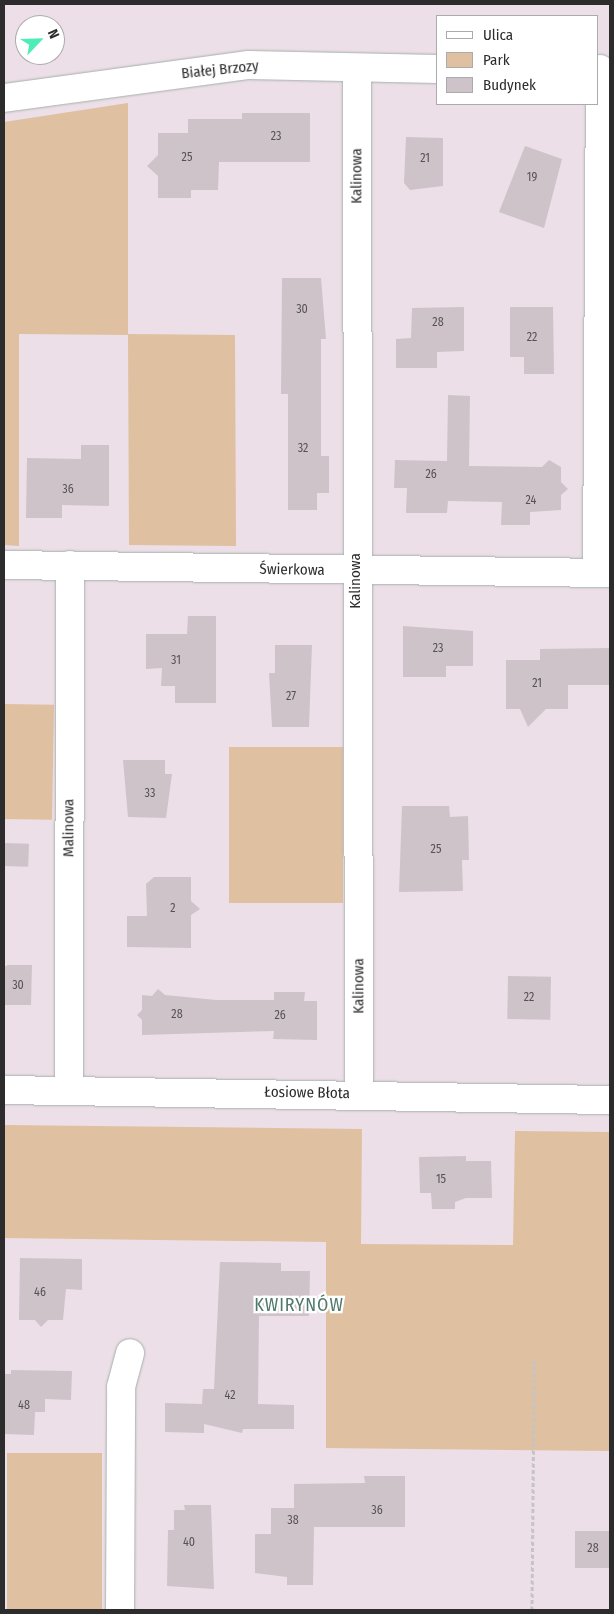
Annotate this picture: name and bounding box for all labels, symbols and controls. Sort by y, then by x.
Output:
north arrow [15,15,65,65]
legend [436,15,599,105]
text: Ulica [483,26,513,44]
text: N [44,27,63,41]
text: Park [483,51,510,69]
street label: Białej Brzozy [180,57,260,83]
text: Budynek [483,76,536,94]
house number: 23 [271,130,281,144]
street label: Kalinowa [348,148,366,204]
house number: 25 [182,151,192,165]
house number: 21 [420,152,430,166]
house number: 19 [527,171,537,185]
house number: 30 [296,303,308,317]
house number: 28 [432,316,444,330]
house number: 22 [527,331,537,345]
house number: 32 [298,442,308,456]
house number: 26 [425,468,437,482]
house number: 36 [62,483,74,497]
house number: 24 [526,494,536,508]
street label: Kalinowa [347,553,365,609]
street label: Świerkowa [259,560,325,580]
house number: 23 [433,642,443,656]
house number: 31 [171,654,181,668]
house number: 21 [532,677,542,691]
house number: 27 [286,690,296,704]
house number: 33 [145,787,155,801]
street label: Malinowa [60,799,78,857]
house number: 25 [431,843,441,857]
house number: 2 [170,902,176,916]
street label: Kalinowa [350,958,368,1014]
house number: 30 [12,979,24,993]
house number: 22 [524,991,534,1005]
house number: 28 [171,1008,183,1022]
house number: 26 [274,1009,286,1023]
street label: Łosiowe Błota [264,1083,350,1103]
house number: 15 [436,1173,446,1187]
house number: 46 [34,1286,46,1300]
district label: KWIRYNÓW [253,1294,345,1316]
house number: 42 [225,1389,235,1403]
house number: 48 [18,1399,30,1413]
house number: 36 [371,1504,383,1518]
house number: 38 [287,1514,299,1528]
house number: 40 [183,1536,195,1550]
house number: 28 [587,1542,599,1556]

